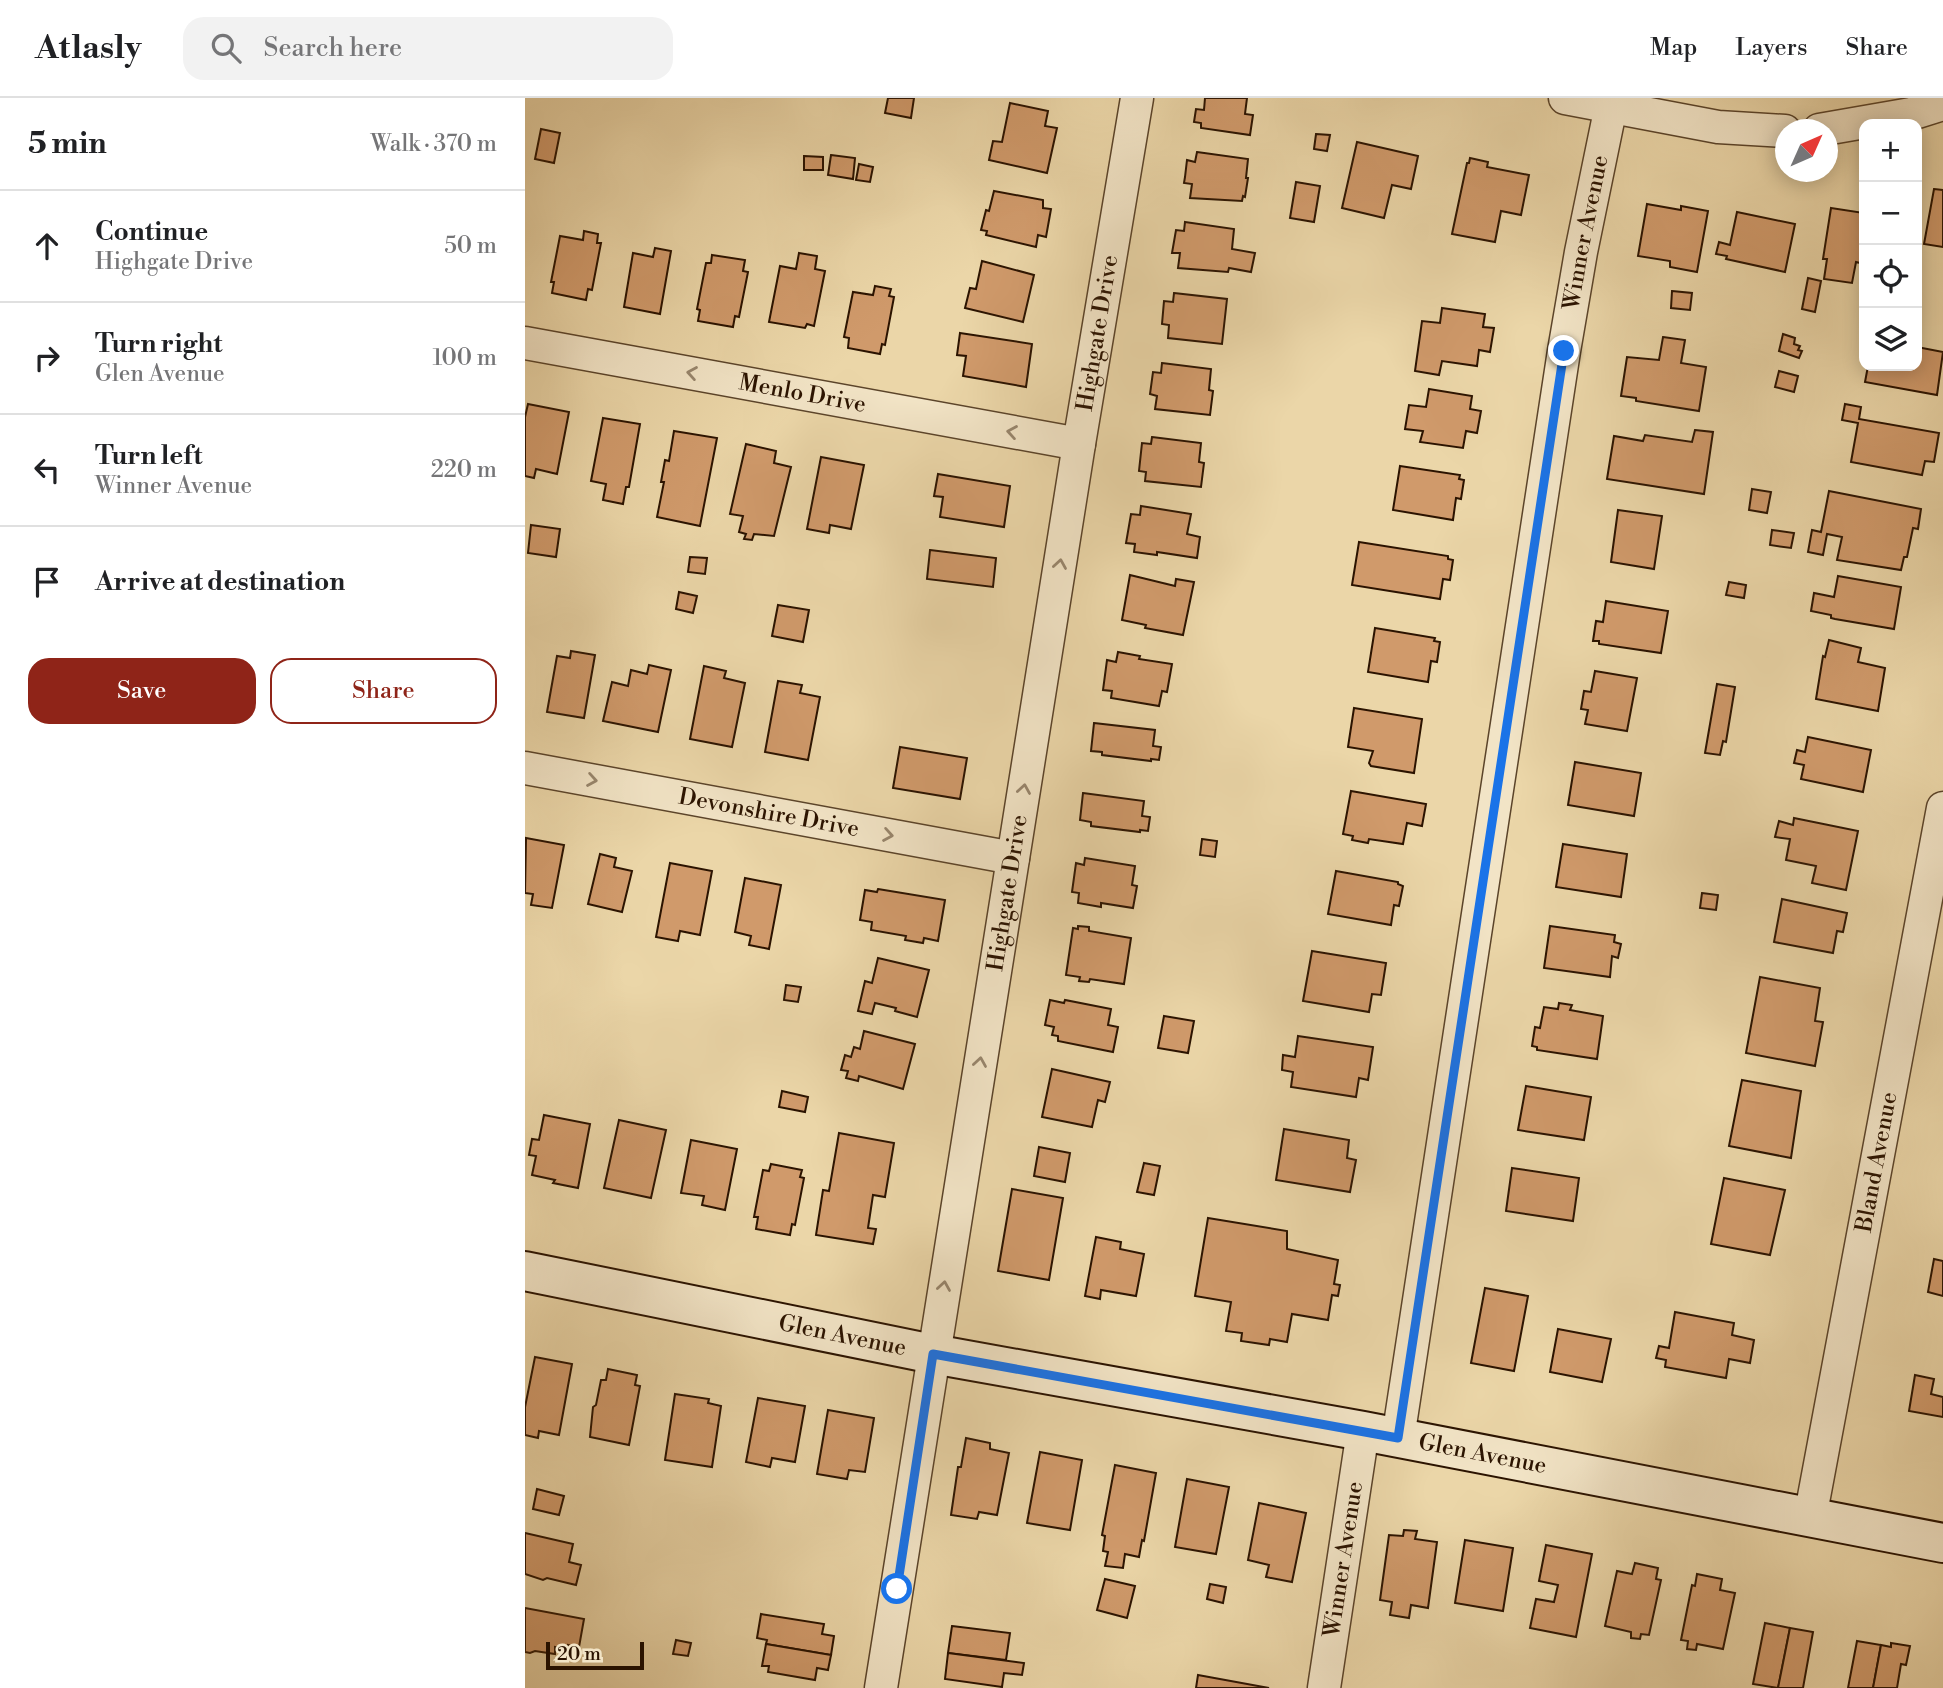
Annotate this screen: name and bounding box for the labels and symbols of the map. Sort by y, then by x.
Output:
north arrow [1775,119,1838,182]
street label: Winner Avenue [1557,153,1615,313]
street label: Highgate Drive [1071,253,1124,414]
route end [1548,335,1579,366]
one-way arrow [686,366,698,381]
street label: Menlo Drive [737,368,868,419]
one-way arrow [1006,425,1018,440]
one-way arrow [1052,558,1067,570]
one-way arrow [586,772,598,787]
street label: Devonshire Drive [676,783,861,843]
one-way arrow [1016,783,1031,795]
street label: Highgate Drive [981,813,1034,973]
one-way arrow [882,827,894,842]
one-way arrow [972,1056,987,1068]
street label: Bland Avenue [1850,1090,1903,1236]
one-way arrow [936,1280,951,1292]
street label: Glen Avenue [776,1309,909,1362]
street label: Glen Avenue [1416,1428,1549,1480]
street label: Winner Avenue [1318,1480,1369,1640]
route start [881,1573,912,1604]
scale bar [546,1639,644,1671]

